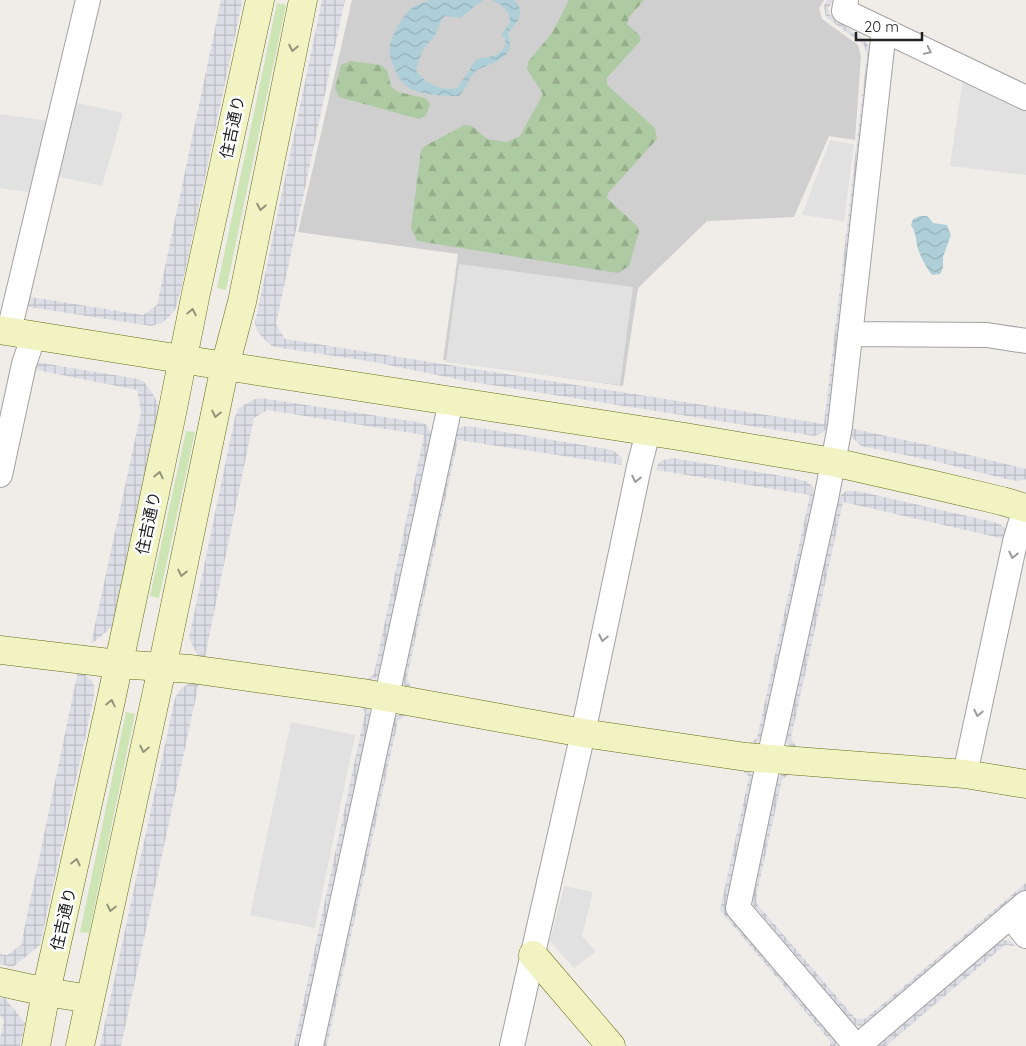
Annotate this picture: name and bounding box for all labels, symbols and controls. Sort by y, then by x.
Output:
scale bar [856,10,922,42]
text: 20 m [864,17,899,36]
one-way arrow [289,43,299,52]
one-way arrow [923,45,932,56]
street label: 住吉通り [216,94,248,160]
one-way arrow [256,203,267,211]
one-way arrow [187,307,197,316]
one-way arrow [211,410,221,419]
one-way arrow [153,471,164,480]
one-way arrow [631,475,642,484]
street label: 住吉通り [132,490,164,556]
one-way arrow [1008,550,1019,559]
one-way arrow [177,569,188,578]
one-way arrow [598,634,609,643]
one-way arrow [105,698,116,707]
one-way arrow [973,709,984,718]
one-way arrow [139,745,150,754]
one-way arrow [70,857,80,866]
street label: 住吉通り [46,886,80,952]
one-way arrow [106,904,117,913]

